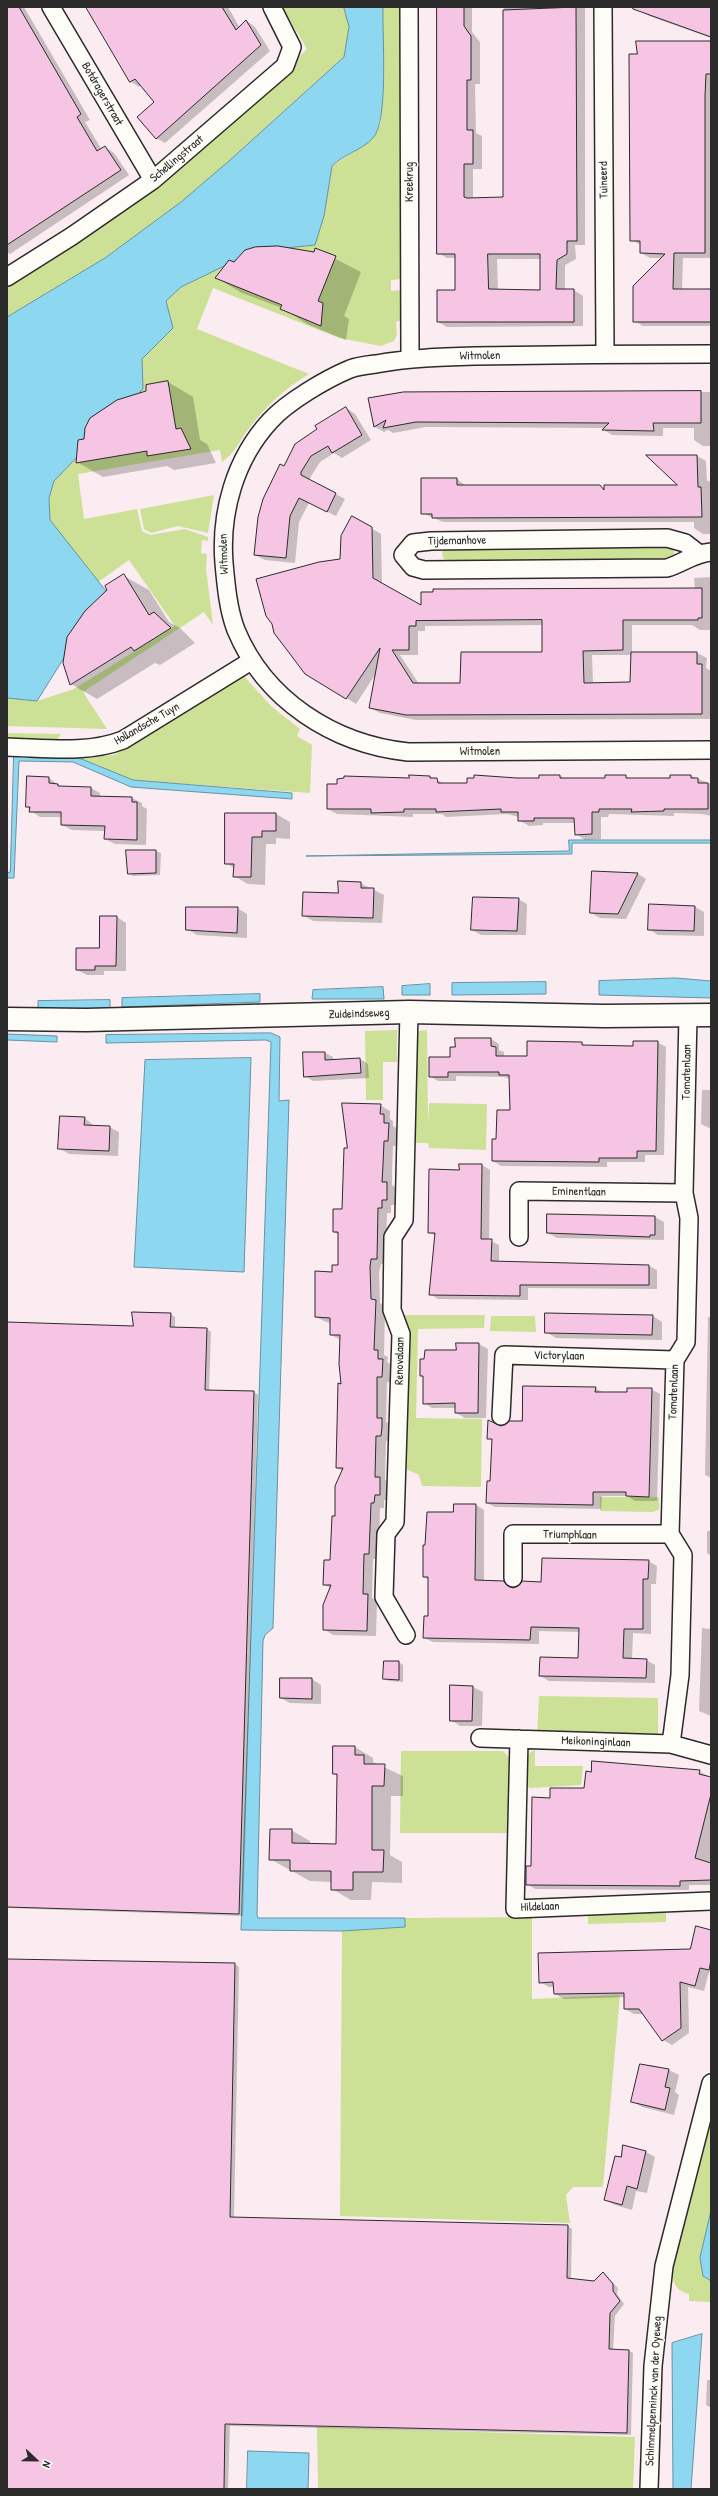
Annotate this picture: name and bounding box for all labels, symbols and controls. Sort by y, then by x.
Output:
street label: Botdragerstraat [78,60,126,128]
street label: Schellingstraat [147,132,207,186]
street label: Tuineerd [596,161,612,199]
street label: Kreekrug [403,162,417,202]
street label: Witmolen [460,348,500,364]
street label: Witmolen [216,533,232,575]
street label: Tijdemanhove [428,533,486,549]
street label: Hollandsche Tuyn [112,699,182,749]
street label: Witmolen [460,745,500,759]
street label: Zuideindseweg [328,1006,390,1022]
street label: Tomatenlaan [679,1044,695,1100]
street label: Eminentlaan [552,1184,606,1200]
street label: Renovalaan [392,1337,408,1385]
street label: Victorylaan [533,1348,585,1364]
street label: Tomatenlaan [666,1364,682,1420]
street label: Triumphlaan [543,1527,597,1543]
street label: Meikoninginlaan [561,1734,631,1750]
street label: Hildelaan [520,1899,560,1915]
street label: Schimmelpenninck van der Oyeweg [643,2316,665,2466]
north arrow [16,2440,56,2480]
text: N [40,2459,55,2470]

